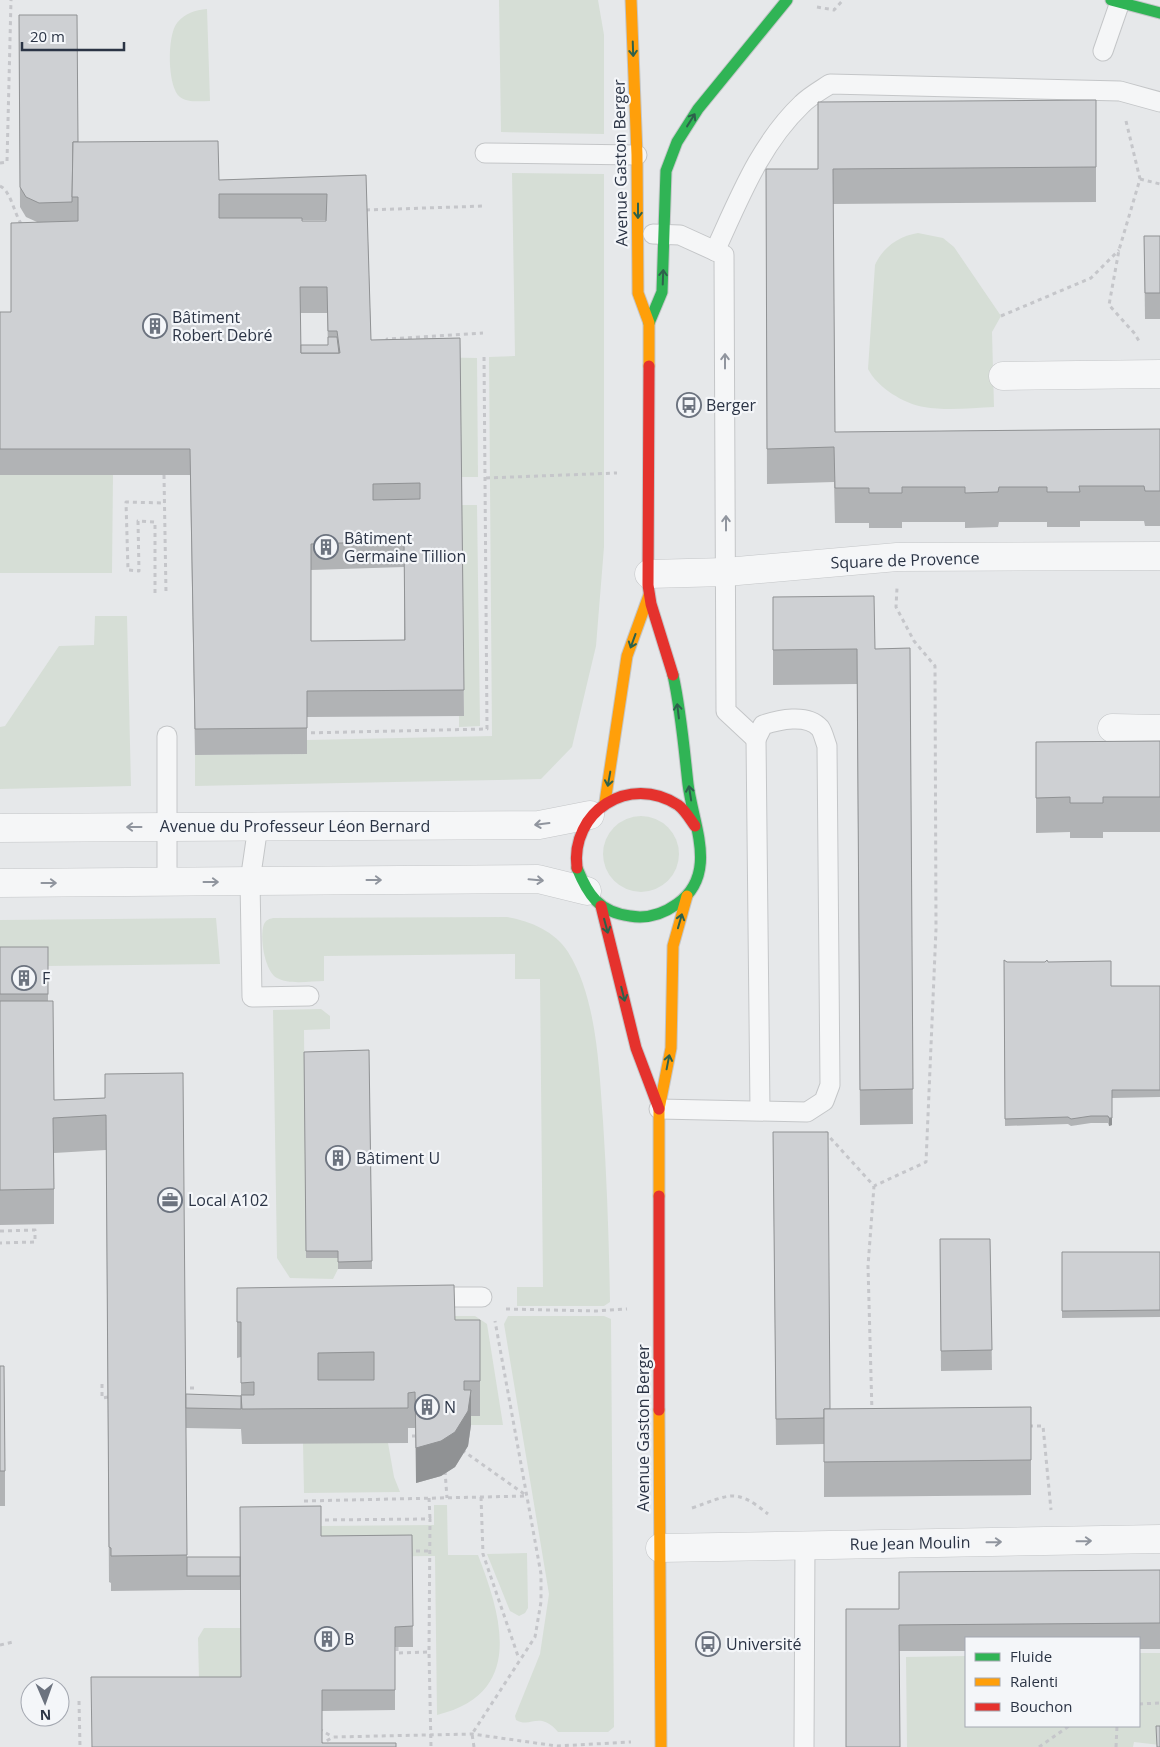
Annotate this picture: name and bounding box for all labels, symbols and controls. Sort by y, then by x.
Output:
scale bar [22,20,125,52]
text: 20 m [30,26,65,46]
one-way arrow [629,40,638,56]
street label: Avenue Gaston Berger [608,79,632,247]
one-way arrow [686,114,696,128]
one-way arrow [633,202,643,219]
one-way arrow [658,269,667,285]
place label: Bâtiment Robert Debré [172,306,273,346]
building icon: Bâtiment Robert Debré [142,313,168,339]
one-way arrow [720,353,730,370]
bus stop icon: Berger [676,392,702,418]
place label: Berger [706,394,757,416]
one-way arrow [721,516,731,532]
place label: Bâtiment Germaine Tillion [344,527,466,567]
building icon: Bâtiment Germaine Tillion [313,534,339,560]
street label: Square de Provence [830,546,980,574]
one-way arrow [628,633,637,648]
one-way arrow [673,703,683,719]
one-way arrow [603,771,613,787]
one-way arrow [684,785,694,801]
street label: Avenue du Professeur Léon Bernard [160,815,430,837]
one-way arrow [534,819,550,829]
one-way arrow [126,822,142,832]
one-way arrow [365,875,381,885]
one-way arrow [528,875,544,885]
one-way arrow [202,877,219,887]
one-way arrow [40,878,56,888]
one-way arrow [676,913,686,929]
one-way arrow [602,918,612,934]
building icon: F [11,965,37,991]
place label: F [42,967,50,989]
one-way arrow [619,986,628,1002]
one-way arrow [664,1054,674,1070]
building icon: Bâtiment U [325,1145,351,1171]
place label: Bâtiment U [356,1147,440,1169]
office icon: Local A102 [157,1187,183,1213]
place label: Local A102 [188,1189,268,1211]
street label: Avenue Gaston Berger [632,1344,654,1512]
building icon: N [414,1394,440,1420]
place label: N [444,1396,456,1418]
street label: Rue Jean Moulin [849,1531,971,1555]
one-way arrow [1075,1536,1091,1545]
one-way arrow [985,1537,1001,1547]
building icon: B [314,1626,340,1652]
place label: B [344,1628,354,1650]
bus stop icon: Université [695,1631,721,1657]
place label: Université [726,1633,801,1655]
legend [965,1637,1140,1727]
text: Fluide [1010,1646,1052,1666]
text: Ralenti [1010,1671,1058,1691]
north arrow [20,1677,70,1727]
text: Bouchon [1010,1696,1073,1716]
text: N [39,1706,51,1725]

